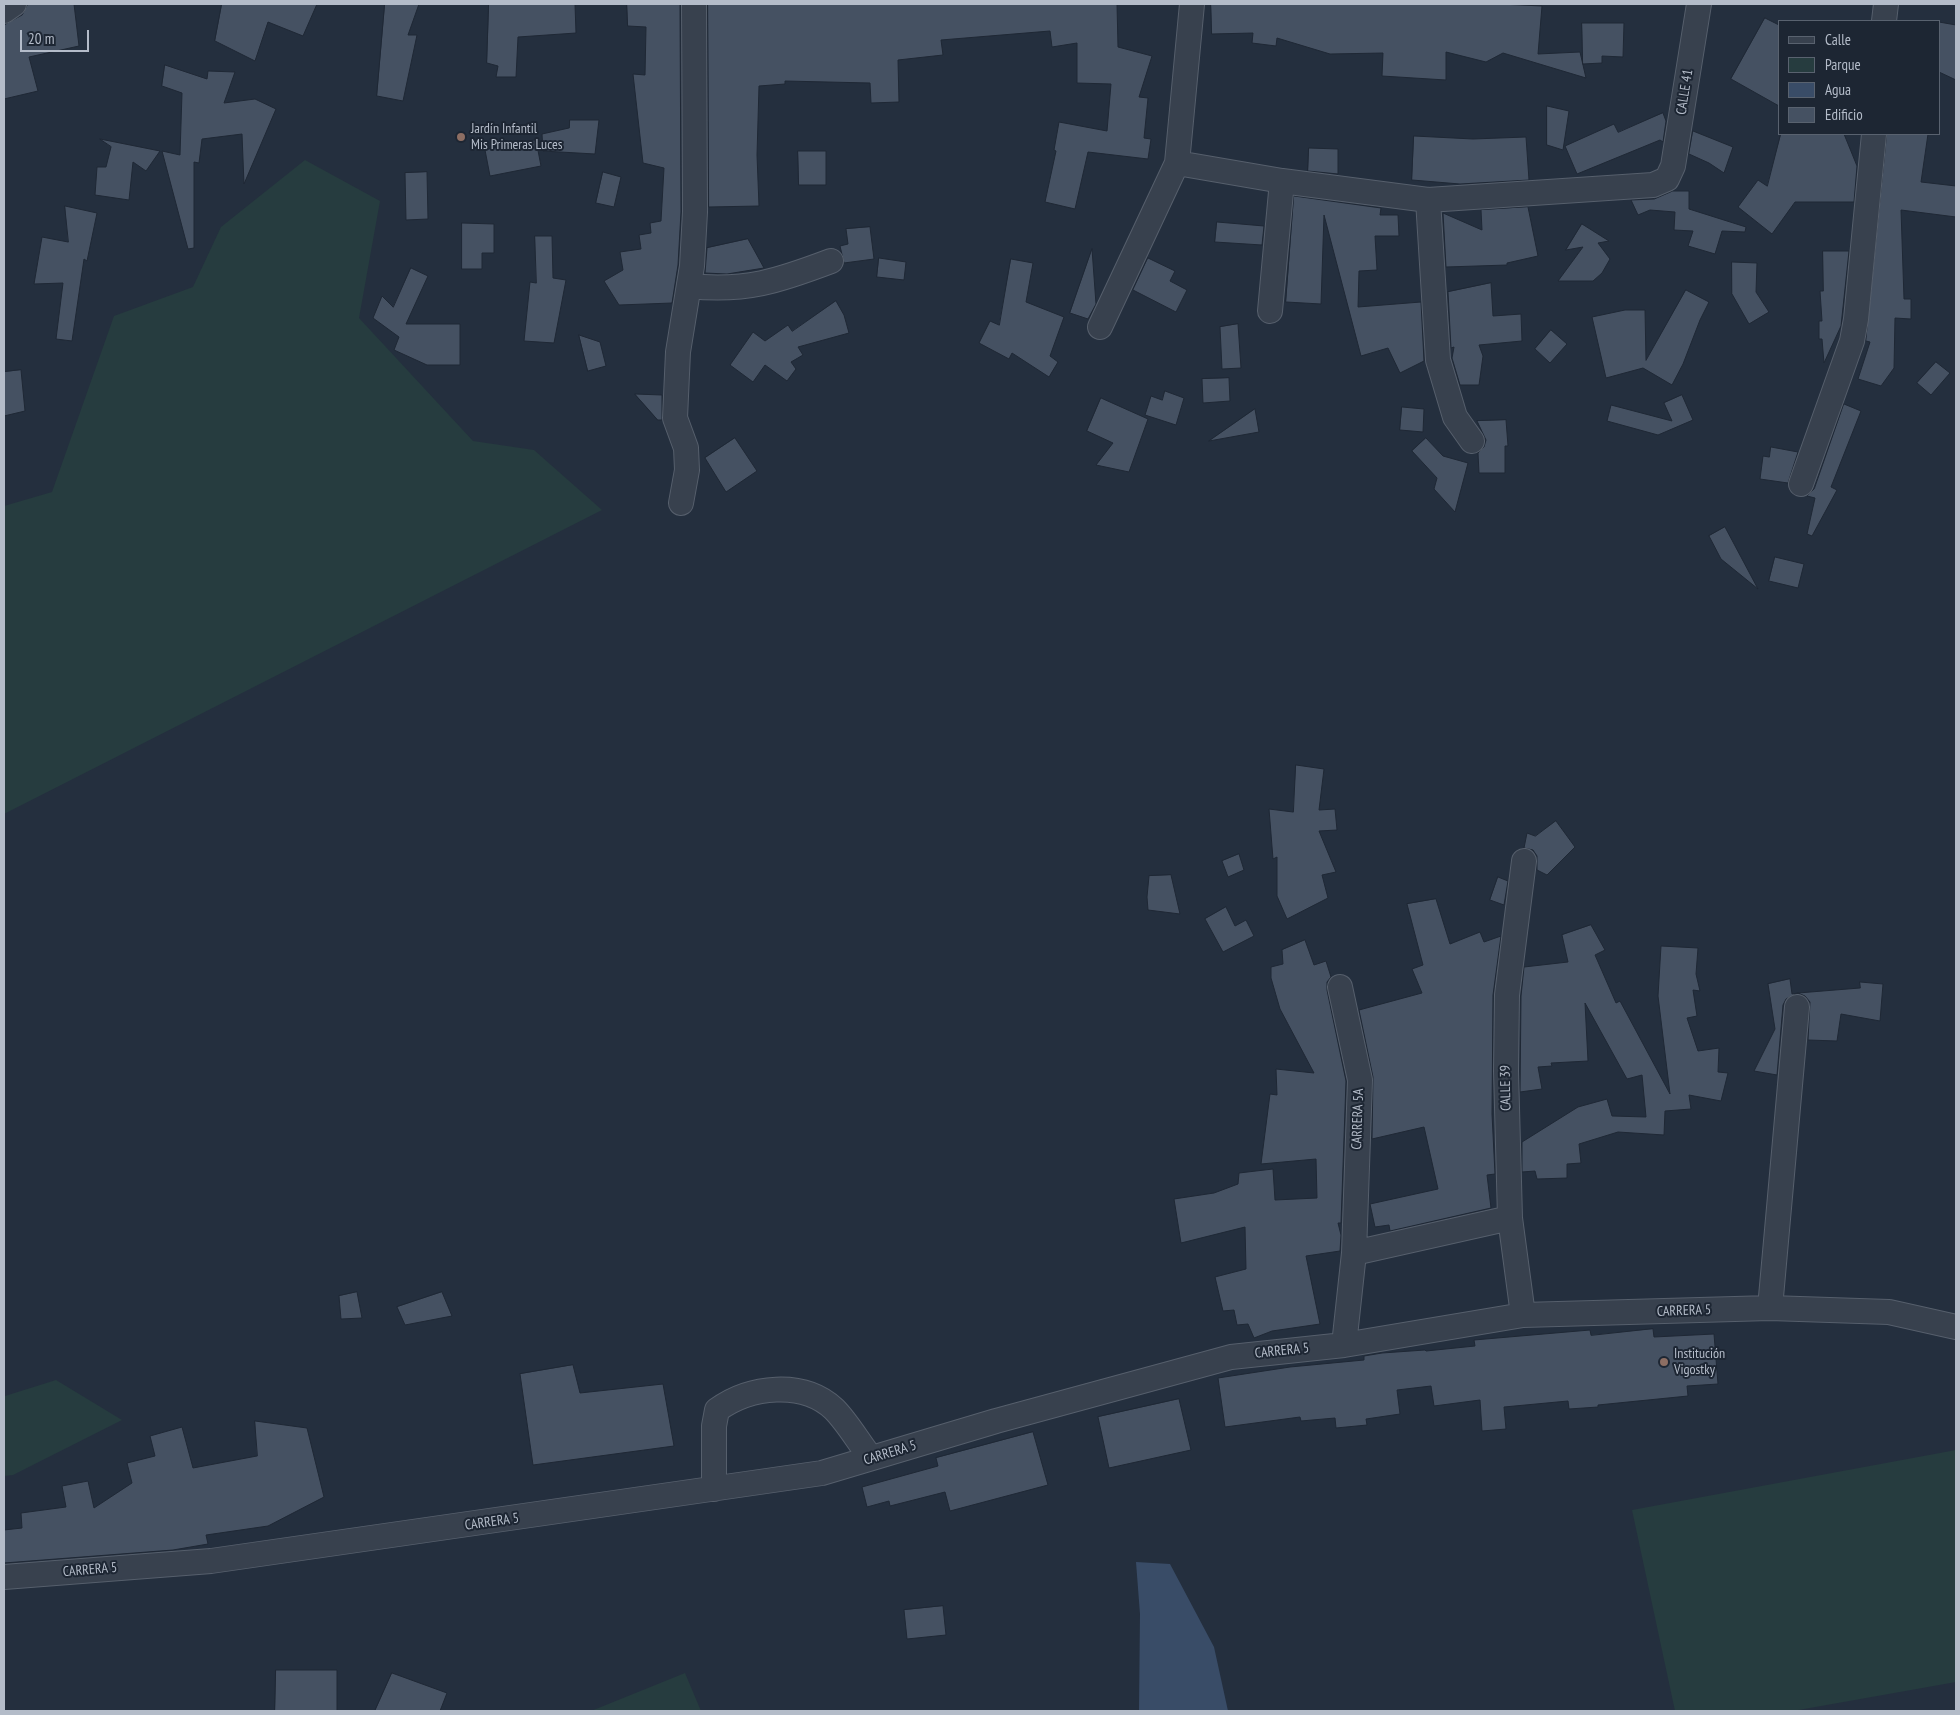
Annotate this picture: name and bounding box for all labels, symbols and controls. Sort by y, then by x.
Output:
scale bar [22,20,91,52]
legend [1778,20,1940,135]
text: 20 m [28,29,54,48]
text: Calle [1825,30,1851,49]
text: Parque [1825,55,1861,74]
street label: CALLE 41 [1673,68,1697,116]
text: Agua [1825,80,1851,99]
text: Edificio [1825,105,1863,124]
place label: Jardín Infantil Mis Primeras Luces [471,121,562,154]
marker: Jardín Infantil Mis Primeras Luces [455,131,467,143]
street label: CALLE 39 [1497,1065,1515,1111]
street label: CARRERA 5A [1349,1088,1367,1150]
street label: CARRERA 5 [1657,1302,1711,1320]
street label: CARRERA 5 [1254,1340,1310,1362]
place label: Institución Vigostky [1674,1346,1725,1378]
marker: Institución Vigostky [1658,1356,1670,1368]
street label: CARRERA 5 [862,1437,918,1469]
street label: CARRERA 5 [464,1510,520,1534]
street label: CARRERA 5 [62,1559,118,1581]

